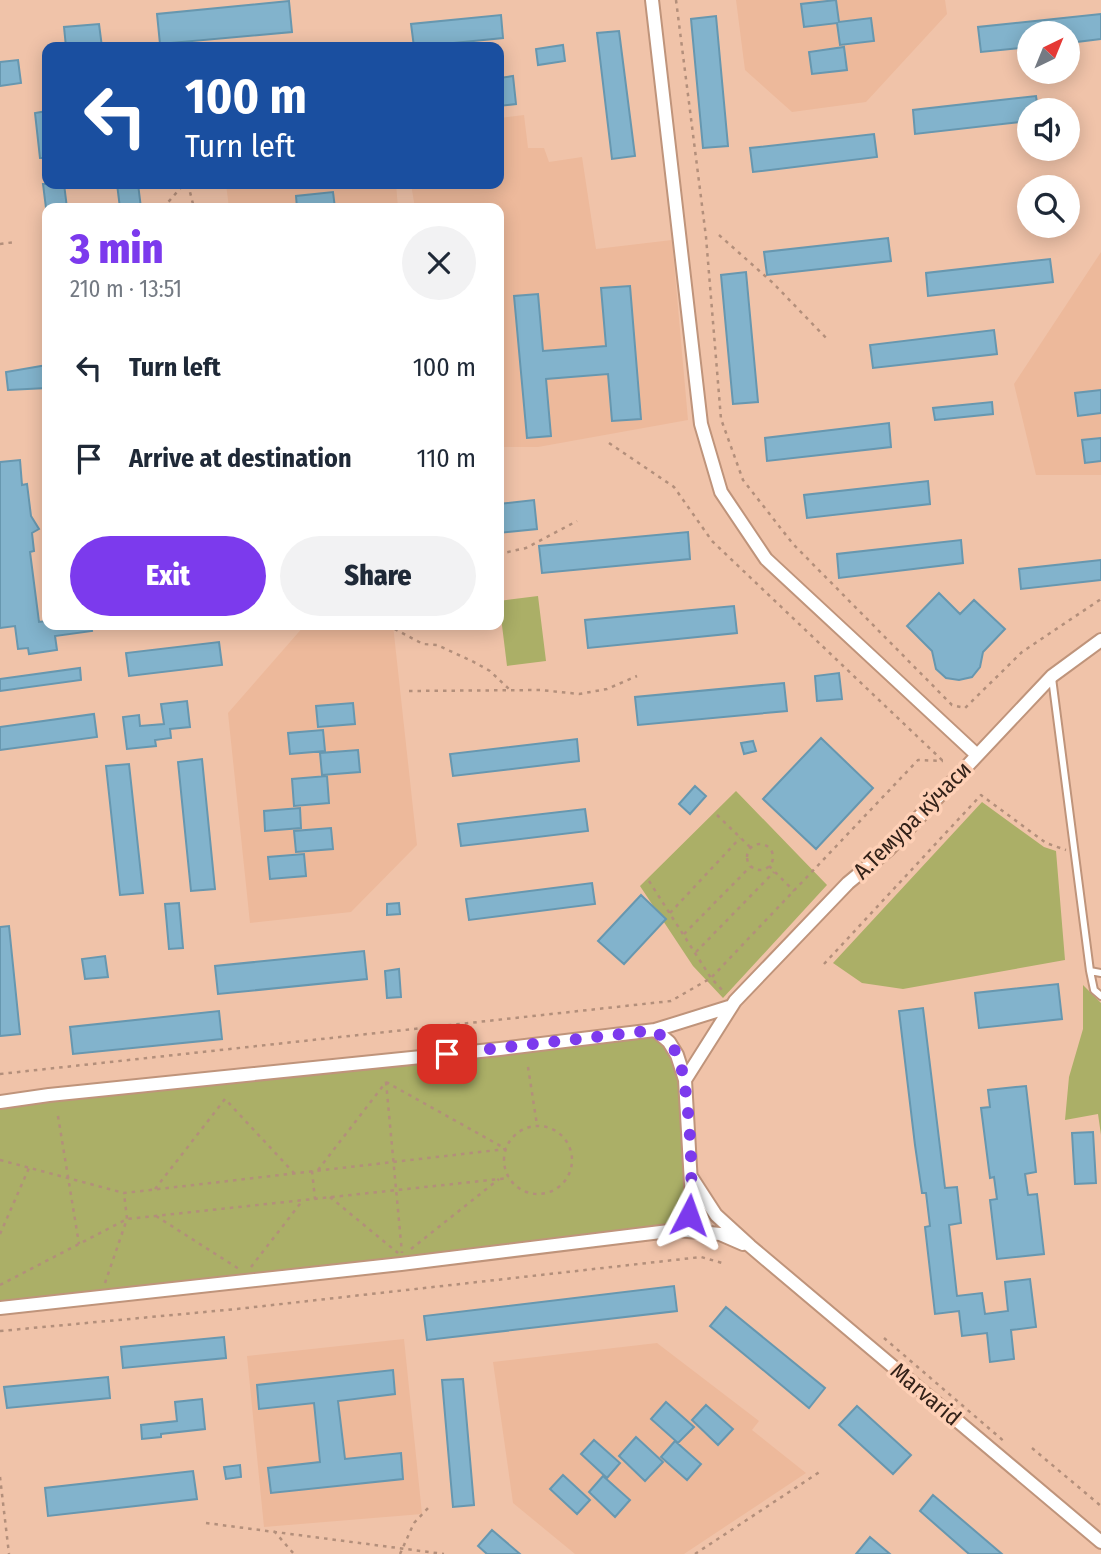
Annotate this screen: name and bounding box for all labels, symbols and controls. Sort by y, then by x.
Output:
north arrow [1017,21,1080,84]
map controls [1017,21,1080,238]
text: 100 m [185,67,307,126]
icon: left [70,70,161,161]
button: sound [1017,98,1080,161]
text: Turn left [185,127,295,165]
button: search [1017,175,1080,238]
text: 3 min [70,224,163,274]
button: close [402,226,476,300]
text: 210 m · 13:51 [70,275,182,303]
icon: left [70,349,108,387]
text: Turn left [129,352,221,383]
text: 100 m [413,352,476,383]
icon: arrive [70,440,108,478]
text: Arrive at destination [129,443,352,474]
text: 110 m [416,443,476,474]
button: Exit [70,536,266,616]
button: Share [280,536,476,616]
street label: А.Темура кўчаси [847,755,977,885]
pin [417,1024,477,1084]
icon: arrive [428,1035,466,1073]
position arrow [652,1178,726,1252]
street label: Marvarid [885,1357,967,1431]

